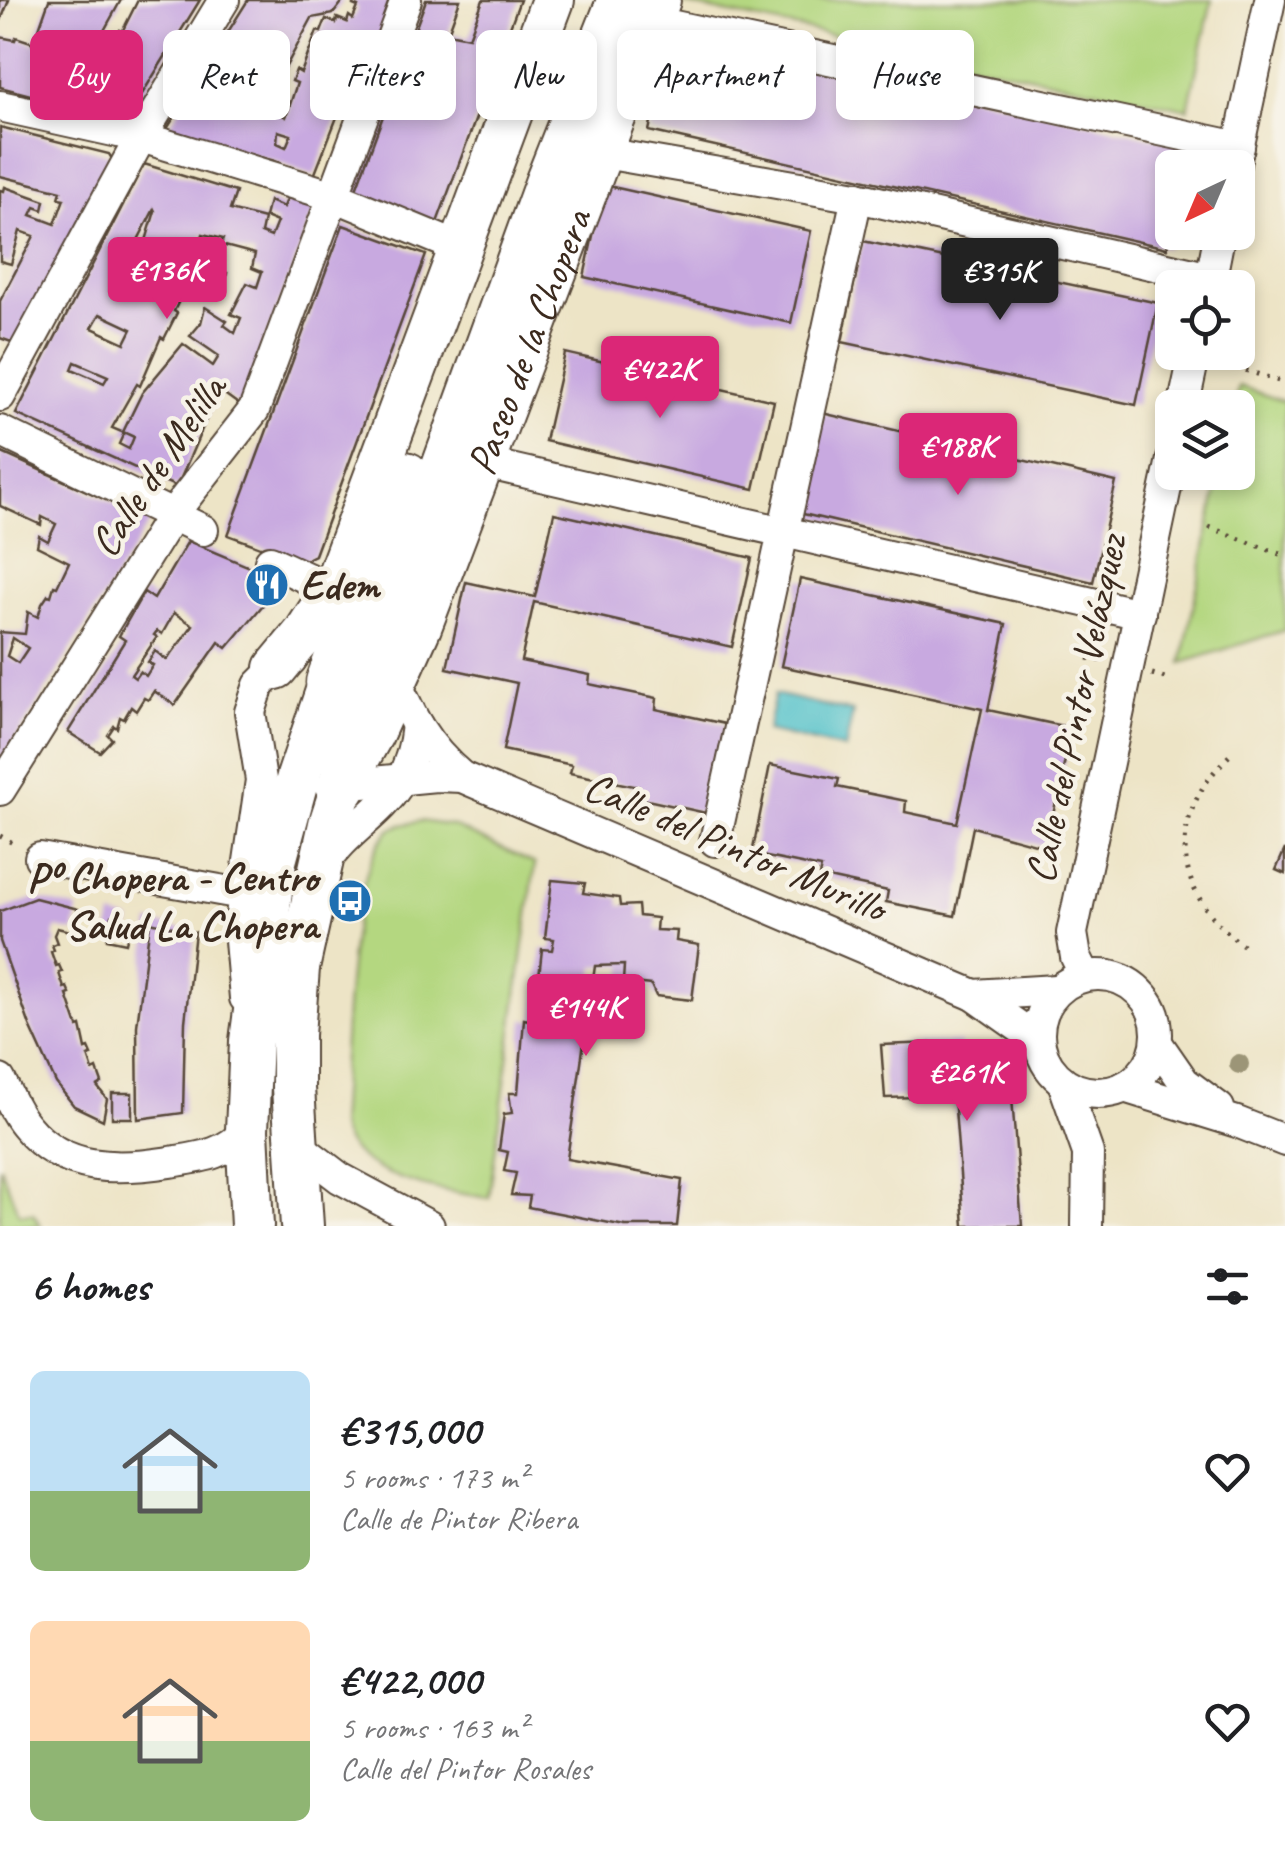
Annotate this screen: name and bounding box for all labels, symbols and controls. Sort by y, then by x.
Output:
chip: Buy [30,30,143,120]
chip: Rent [163,30,290,120]
chip: Filters [310,30,456,120]
chip: New [476,30,597,120]
chip: Apartment [617,30,816,120]
chip: House [836,30,974,120]
north arrow [1155,150,1255,250]
map controls [1155,150,1255,490]
street label: Paseo de la Chopera [454,199,604,482]
pin: €136K [97,237,237,322]
pin: €315K [930,238,1070,323]
text: €136K [130,249,204,290]
text: €315K [963,250,1037,291]
button: locate [1155,270,1255,370]
pin: €422K [590,336,730,421]
text: €422K [623,348,697,389]
street label: Calle de Melilla [78,362,240,567]
button: layers [1155,390,1255,490]
pin: €188K [888,413,1028,498]
text: €188K [921,425,995,466]
street label: Calle del Pintor Velázquez [1013,528,1139,888]
place label: Edem [300,559,381,612]
restaurant icon: Edem [244,562,290,608]
street label: Calle del Pintor Murillo [576,760,897,936]
place label: Pº Chopera - Centro Salud La Chopera [27,851,322,952]
bus stop icon: Pº Chopera - Centro Salud La Chopera [327,878,373,924]
pin: €144K [516,974,656,1059]
text: €144K [549,986,623,1027]
pin: €261K [897,1039,1037,1124]
text: €261K [930,1051,1004,1092]
icon: filters [1200,1259,1255,1314]
text: 6 homes [30,1260,149,1313]
text: €315,000 [340,1404,480,1457]
icon: home [110,1411,230,1531]
icon: heart [1200,1444,1255,1499]
text: 5 rooms · 173 m² [340,1457,527,1498]
text: Calle de Pintor Ribera [340,1498,577,1539]
text: €422,000 [340,1654,481,1707]
icon: home [110,1661,230,1781]
icon: heart [1200,1694,1255,1749]
text: 5 rooms · 163 m² [340,1707,527,1748]
text: Calle del Pintor Rosales [340,1748,591,1789]

